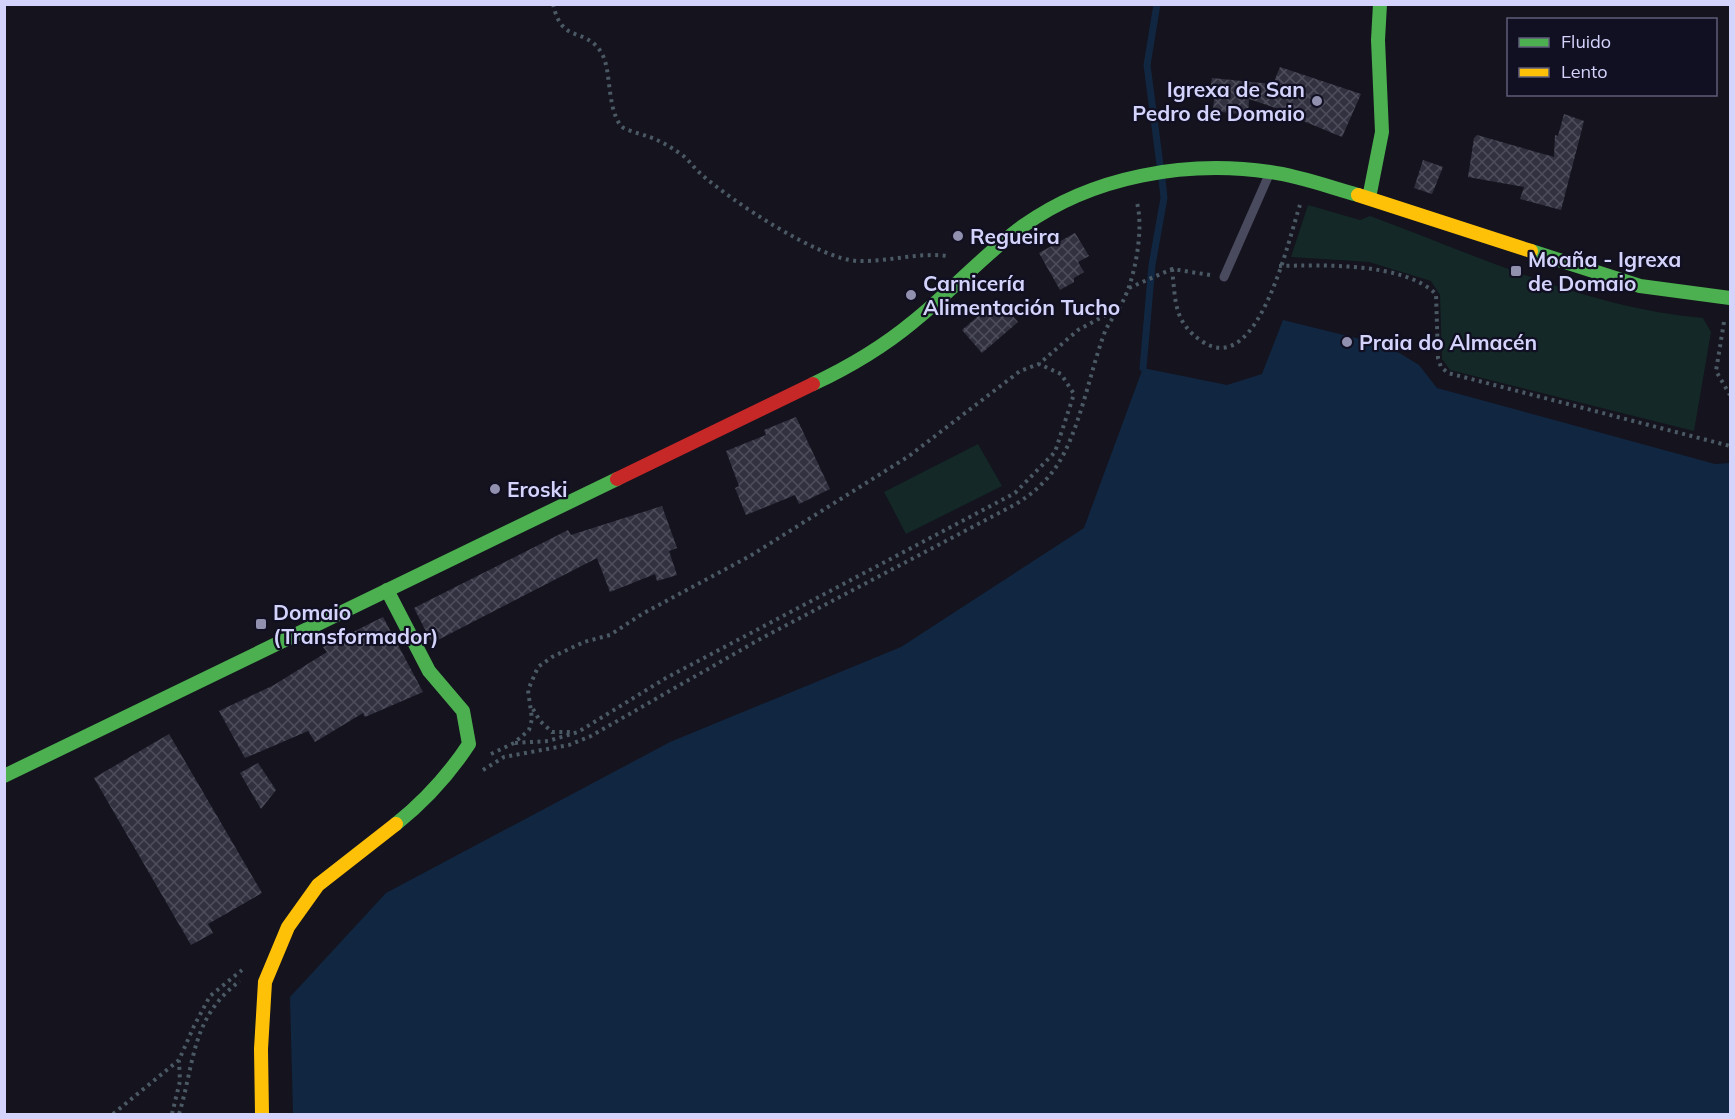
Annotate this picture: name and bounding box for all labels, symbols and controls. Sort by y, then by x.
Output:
legend [1507,18,1717,96]
text: Fluido [1561,30,1611,53]
text: Lento [1561,60,1608,83]
place label: Igrexa de San Pedro de Domaio [1132,76,1305,126]
marker: Igrexa de San Pedro de Domaio [1310,94,1324,108]
place label: Regueira [970,223,1060,249]
marker: Regueira [951,229,965,243]
place label: Moaña - Igrexa de Domaio [1528,246,1681,296]
marker: Moaña - Igrexa de Domaio [1509,264,1523,278]
place label: Carnicería Alimentación Tucho [923,270,1120,320]
marker: Carnicería Alimentación Tucho [904,288,918,302]
place label: Praia do Almacén [1359,329,1537,355]
marker: Praia do Almacén [1340,335,1354,349]
place label: Eroski [507,476,568,502]
marker: Eroski [488,482,502,496]
place label: Domaio (Transformador) [273,599,439,649]
marker: Domaio (Transformador) [254,617,268,631]

